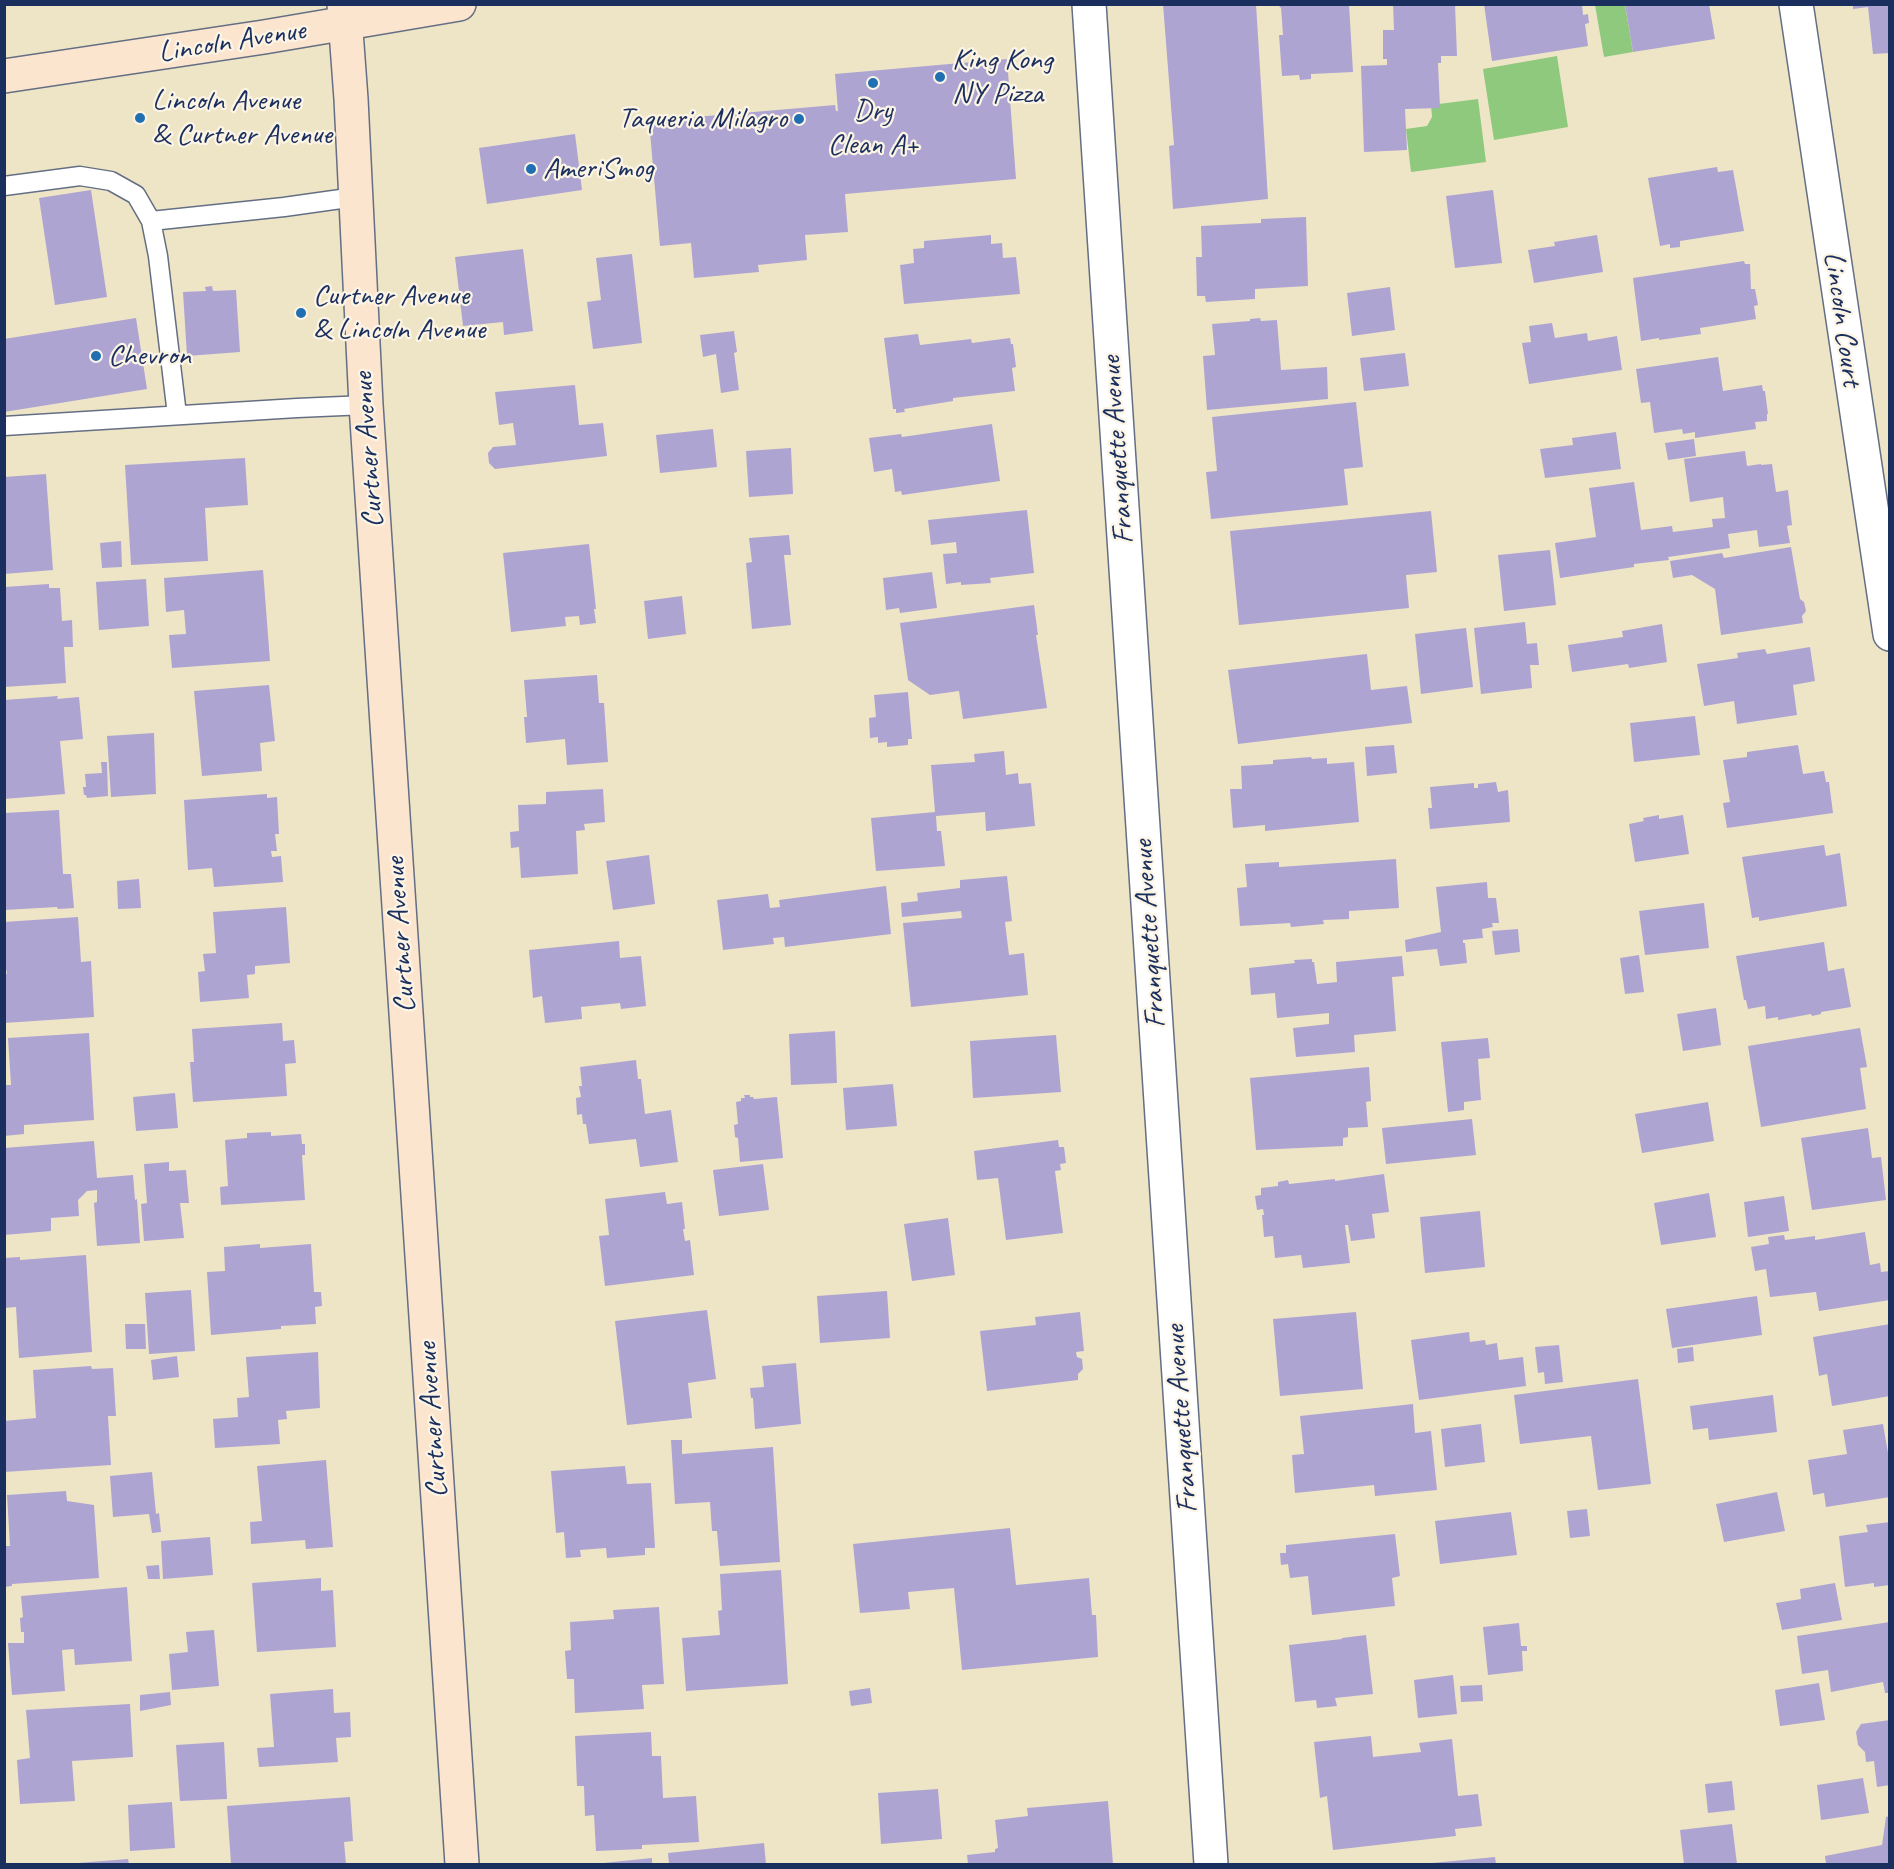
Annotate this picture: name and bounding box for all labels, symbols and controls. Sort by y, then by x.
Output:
street label: Lincoln Avenue [156,13,308,71]
place label: King Kong NY Pizza [952,42,1052,112]
marker: King Kong NY Pizza [933,70,947,84]
marker: Dry Clean A+ [866,76,880,90]
place label: Lincoln Avenue & Curtner Avenue [152,83,332,154]
place label: Dry Clean A+ [828,93,918,164]
place label: Taqueria Milagro [618,101,787,137]
marker: Lincoln Avenue & Curtner Avenue [133,111,147,125]
marker: Taqueria Milagro [792,112,806,126]
place label: AmeriSmog [543,151,654,187]
marker: AmeriSmog [524,162,538,176]
street label: Lincoln Court [1815,249,1869,389]
place label: Curtner Avenue & Lincoln Avenue [313,278,485,348]
marker: Curtner Avenue & Lincoln Avenue [294,306,308,320]
place label: Chevron [108,338,191,374]
marker: Chevron [89,349,103,363]
street label: Franquette Avenue [1093,355,1143,545]
street label: Curtner Avenue [346,371,392,529]
street label: Franquette Avenue [1125,839,1175,1029]
street label: Curtner Avenue [378,856,424,1014]
street label: Franquette Avenue [1157,1324,1207,1514]
street label: Curtner Avenue [410,1341,456,1499]

